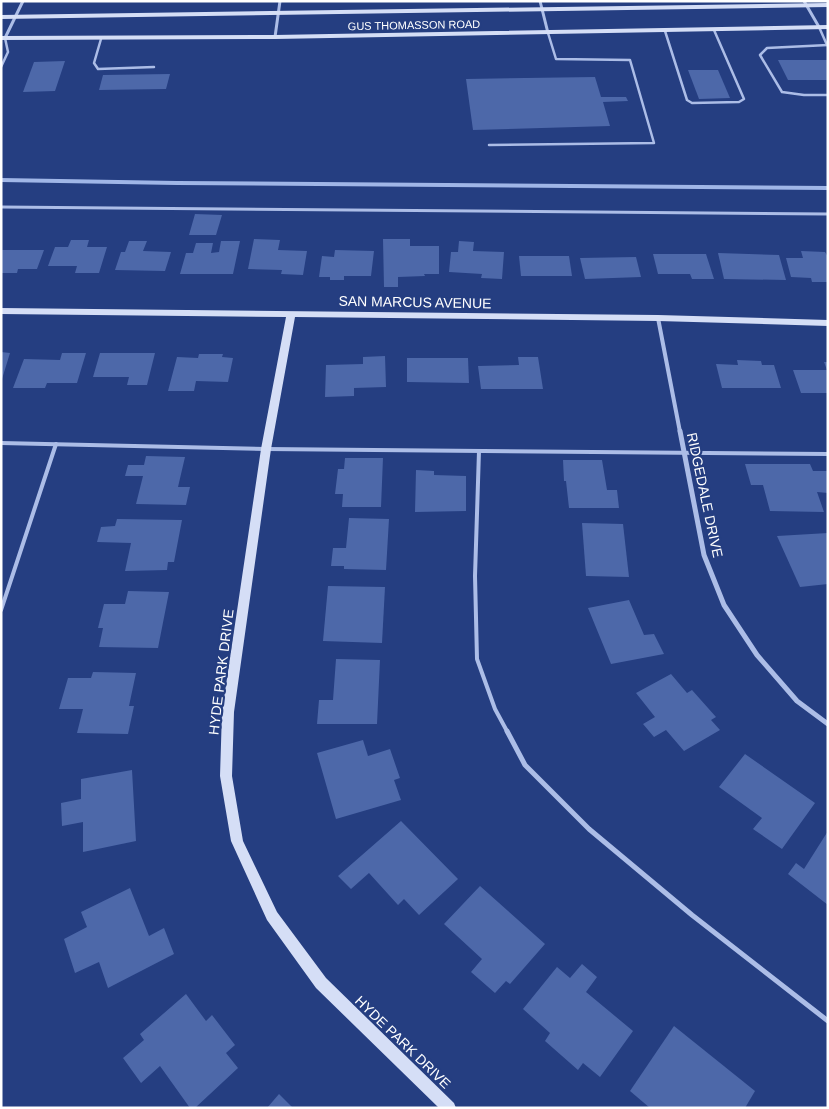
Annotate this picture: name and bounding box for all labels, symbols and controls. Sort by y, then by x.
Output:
street label: GUS THOMASSON ROAD [348,18,480,32]
street label: SAN MARCUS AVENUE [338,293,492,311]
street label: RIDGEDALE DRIVE [684,431,726,559]
street label: HYDE PARK DRIVE [205,608,237,736]
street label: HYDE PARK DRIVE [352,992,454,1092]

